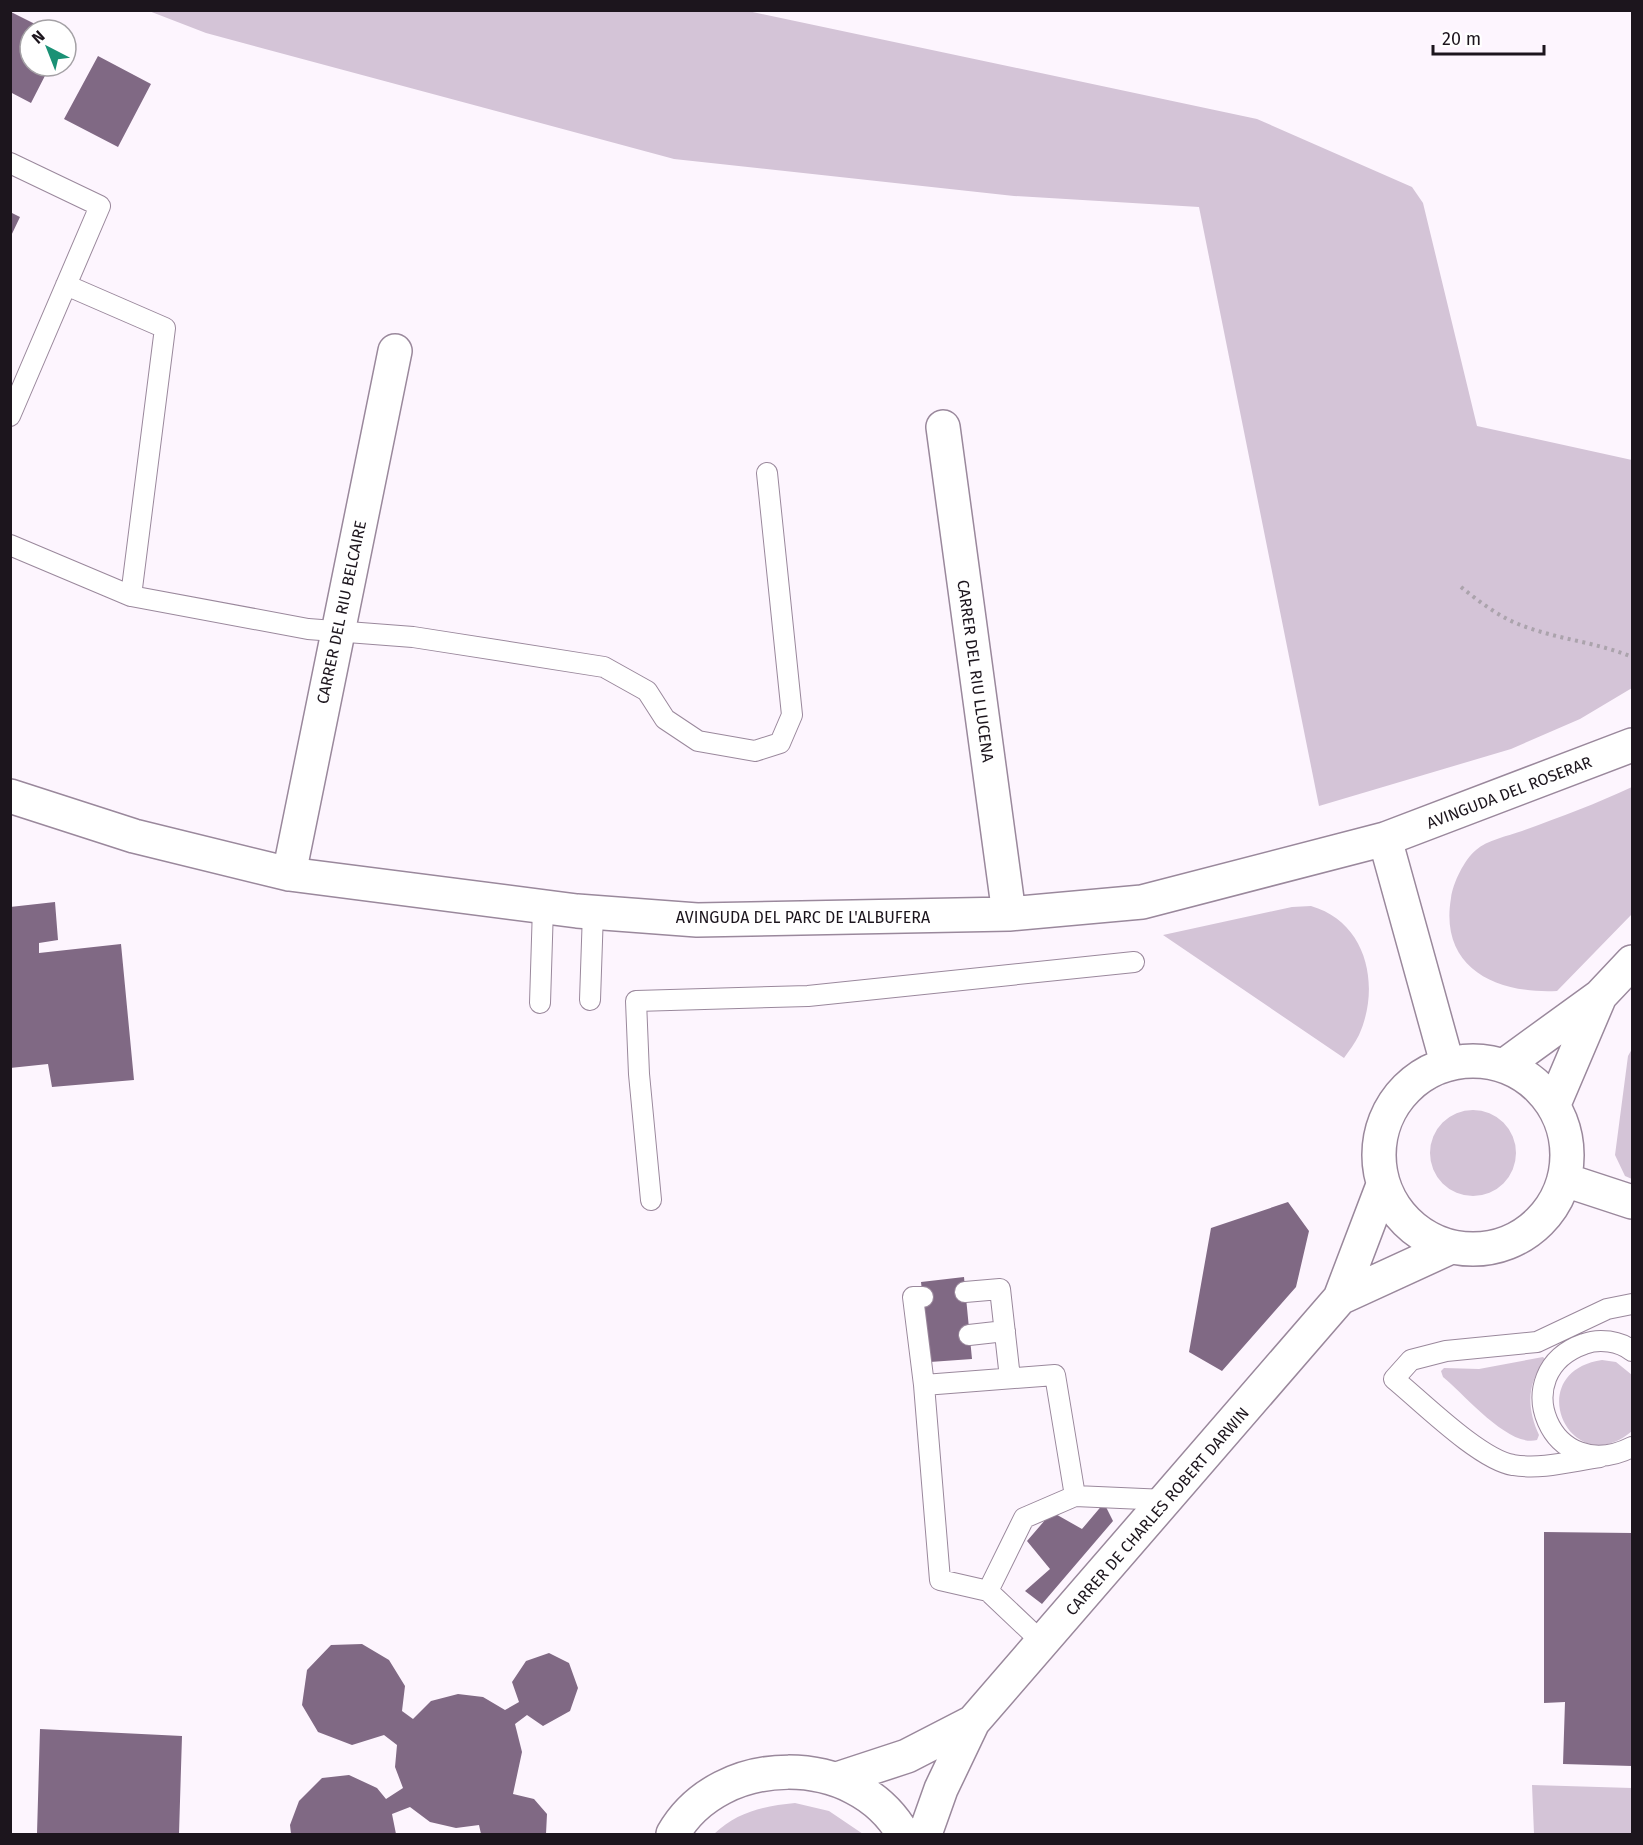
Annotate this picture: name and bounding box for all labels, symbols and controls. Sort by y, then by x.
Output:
north arrow [18,18,78,78]
scale bar [1433,18,1544,56]
text: N [28,27,49,48]
text: 20 m [1442,28,1481,50]
street label: CARRER DEL RIU BELCAIRE [313,519,370,705]
street label: CARRER DEL RIU LLUCENA [953,579,998,764]
street label: AVINGUDA DEL ROSERAR [1424,752,1595,833]
street label: AVINGUDA DEL PARC DE L'ALBUFERA [676,908,931,927]
street label: CARRER DE CHARLES ROBERT DARWIN [1062,1403,1253,1619]

